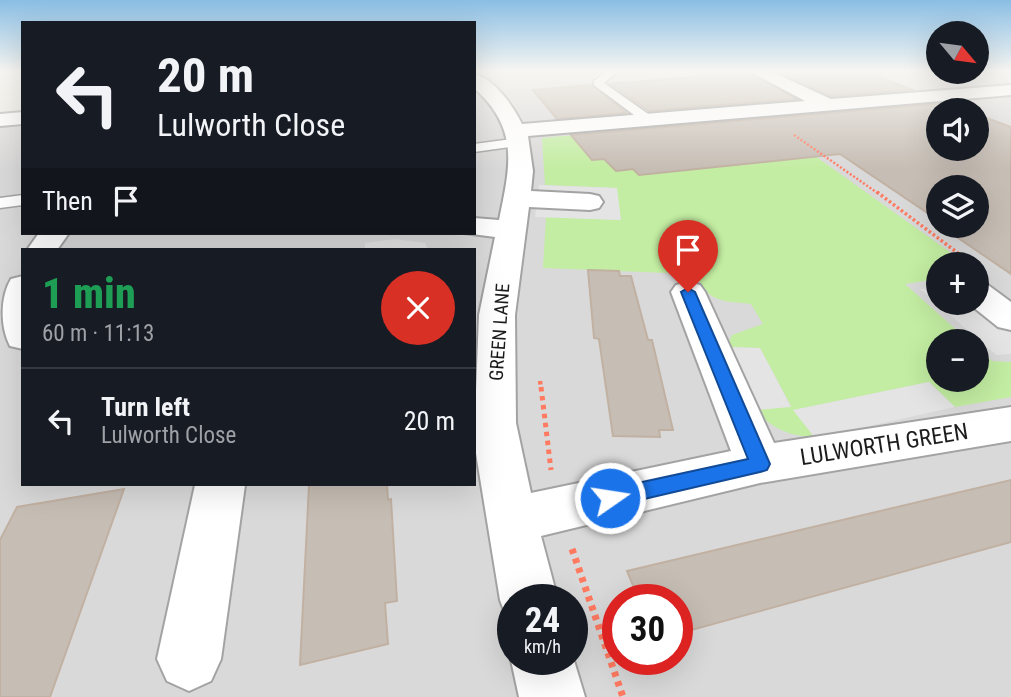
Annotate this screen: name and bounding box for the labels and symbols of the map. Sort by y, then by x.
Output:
north arrow [926,21,989,84]
pin [658,220,718,292]
street label: GREEN LANE [485,282,514,382]
street label: LULWORTH GREEN [798,418,970,471]
position arrow [573,461,647,535]
speed limit sign: 30 [602,584,693,675]

